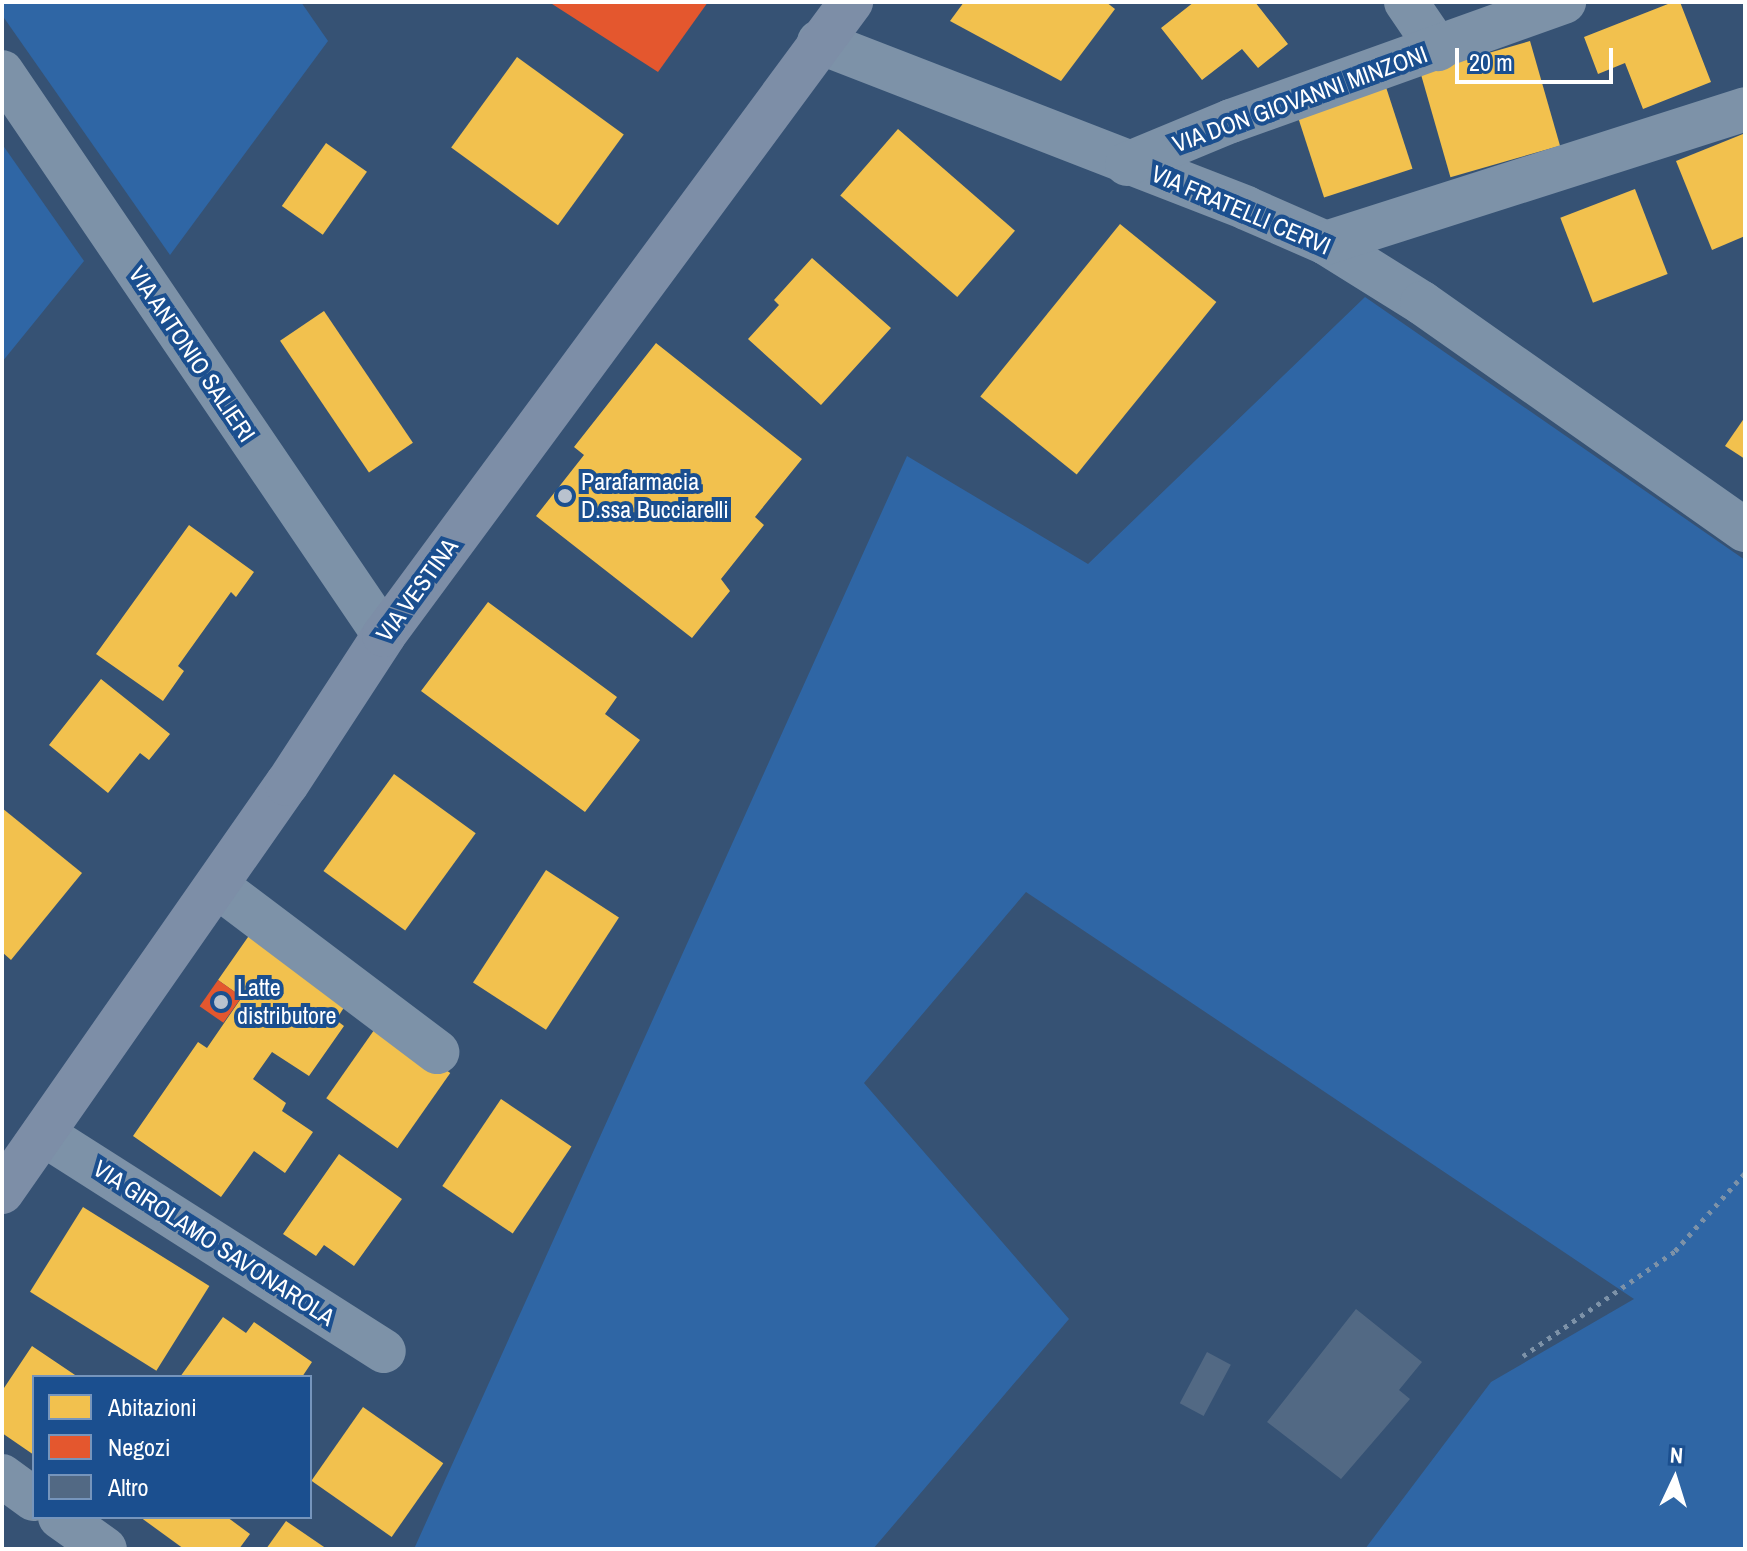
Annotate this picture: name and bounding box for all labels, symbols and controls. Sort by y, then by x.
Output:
scale bar [1459,32,1617,82]
street label: VIA DON GIOVANNI MINZONI [1168,39,1432,159]
text: 20 m [1469,46,1513,78]
street label: VIA FRATELLI CERVI [1147,159,1335,261]
street label: VIA ANTONIO SALIERI [122,260,262,448]
place label: Parafarmacia D.ssa Bucciarelli [581,468,729,524]
marker: Parafarmacia D.ssa Bucciarelli [556,487,574,505]
street label: VIA VESTINA [370,532,464,648]
place label: Latte distributore [237,974,337,1030]
marker: Latte distributore [212,993,230,1011]
street label: VIA GIROLAMO SAVONAROLA [88,1154,340,1332]
legend [32,1375,312,1519]
text: Abitazioni [108,1391,197,1423]
text: Negozi [108,1431,170,1463]
north arrow [1635,1439,1715,1519]
text: N [1669,1440,1684,1470]
text: Altro [108,1471,148,1503]

